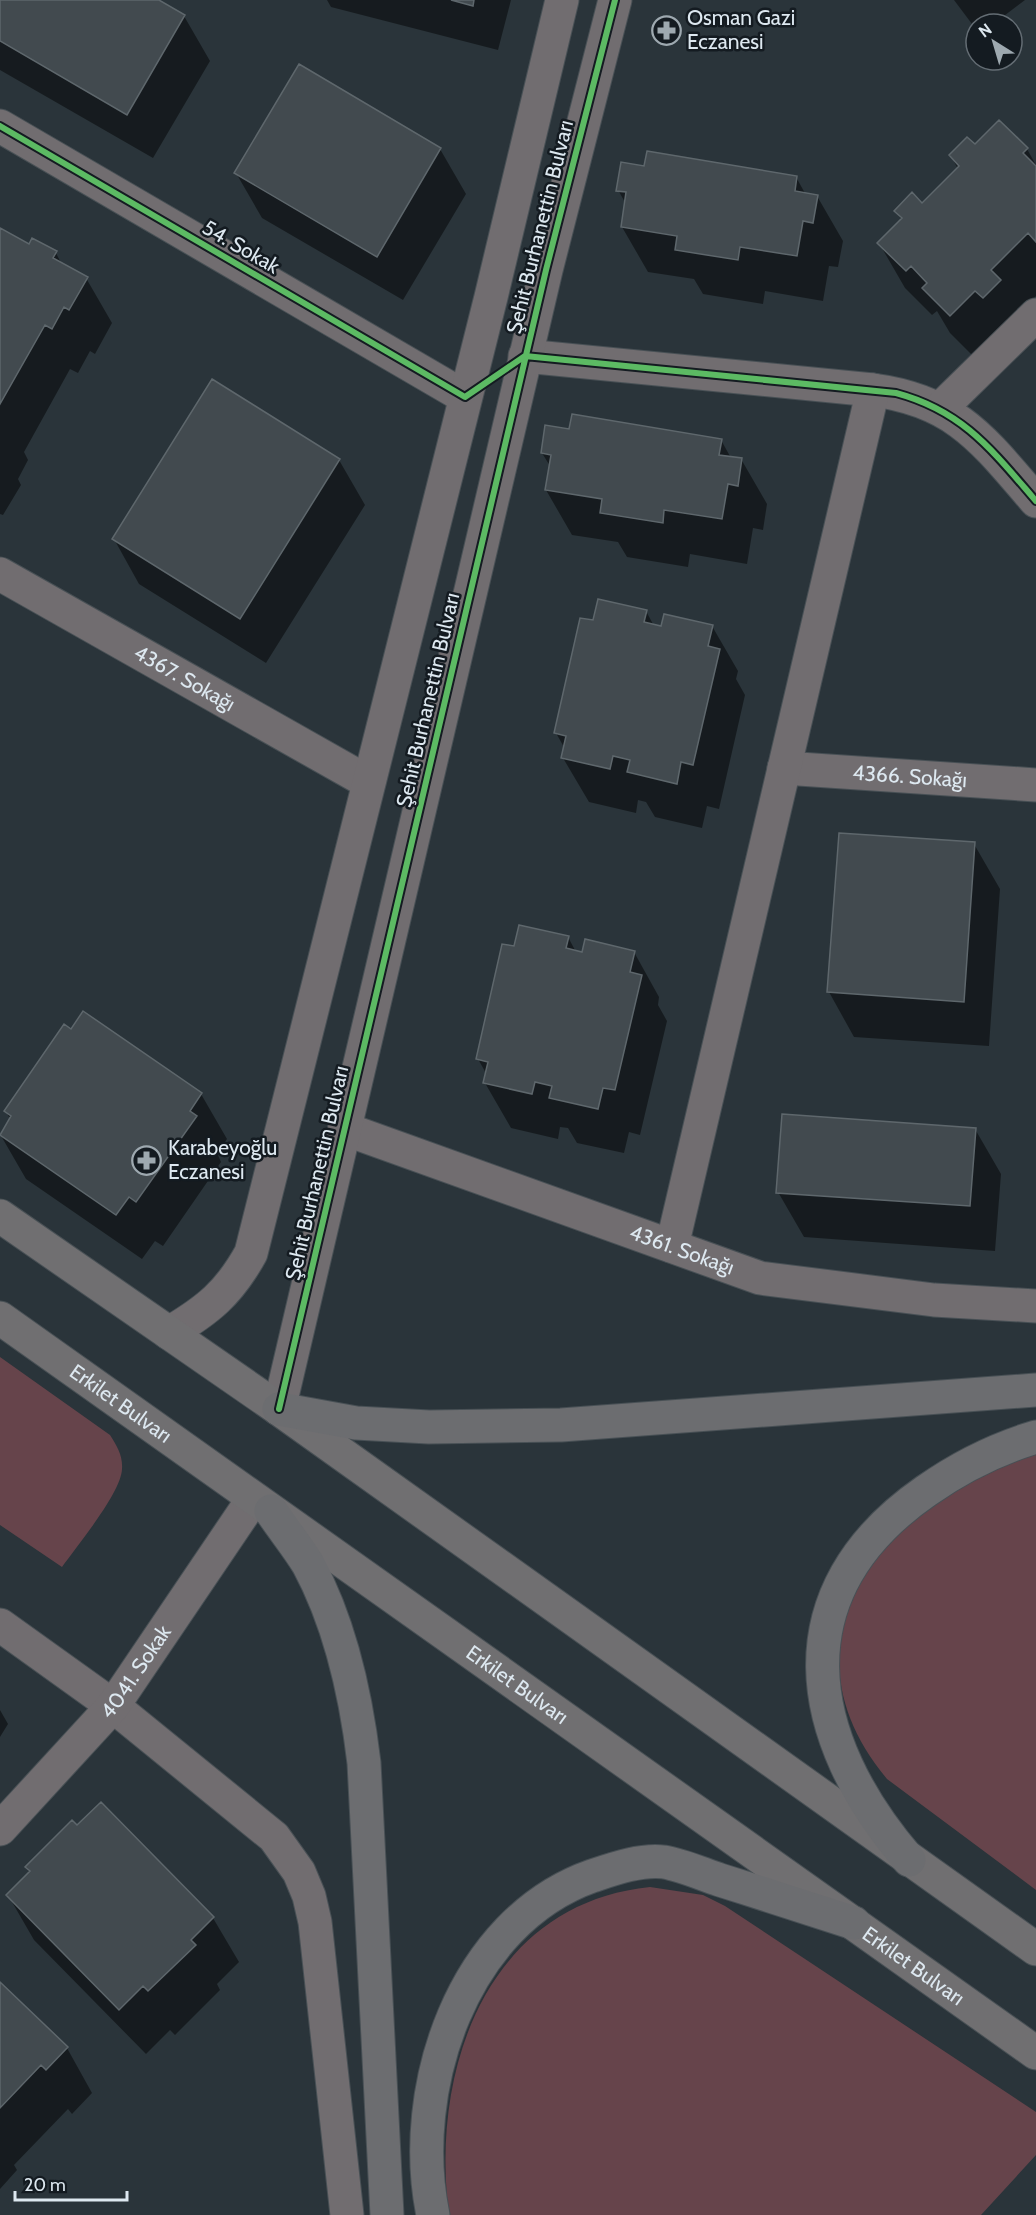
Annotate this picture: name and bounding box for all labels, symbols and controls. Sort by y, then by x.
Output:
place label: Osman Gazi Eczanesi [687,5,795,54]
north arrow [964,12,1024,72]
pharmacy icon: Osman Gazi Eczanesi [650,14,682,46]
text: N [975,19,996,41]
street label: Şehit Burhanettin Bulvarı [501,117,578,336]
street label: 54. Sokak [198,215,285,279]
street label: Şehit Burhanettin Bulvarı [391,590,464,810]
street label: 4367. Sokağı [130,639,240,716]
street label: 4366. Sokağı [852,760,968,792]
street label: Şehit Burhanettin Bulvarı [280,1063,353,1283]
place label: Karabeyoğlu Eczanesi [168,1135,277,1184]
pharmacy icon: Karabeyoğlu Eczanesi [131,1144,163,1176]
street label: 4361. Sokağı [626,1219,738,1280]
street label: Erkilet Bulvarı [65,1359,177,1448]
street label: 4041. Sokak [95,1620,176,1724]
street label: Erkilet Bulvarı [462,1640,573,1729]
street label: Erkilet Bulvarı [858,1921,970,2010]
scale bar [15,2164,128,2202]
text: 20 m [24,2174,66,2196]

